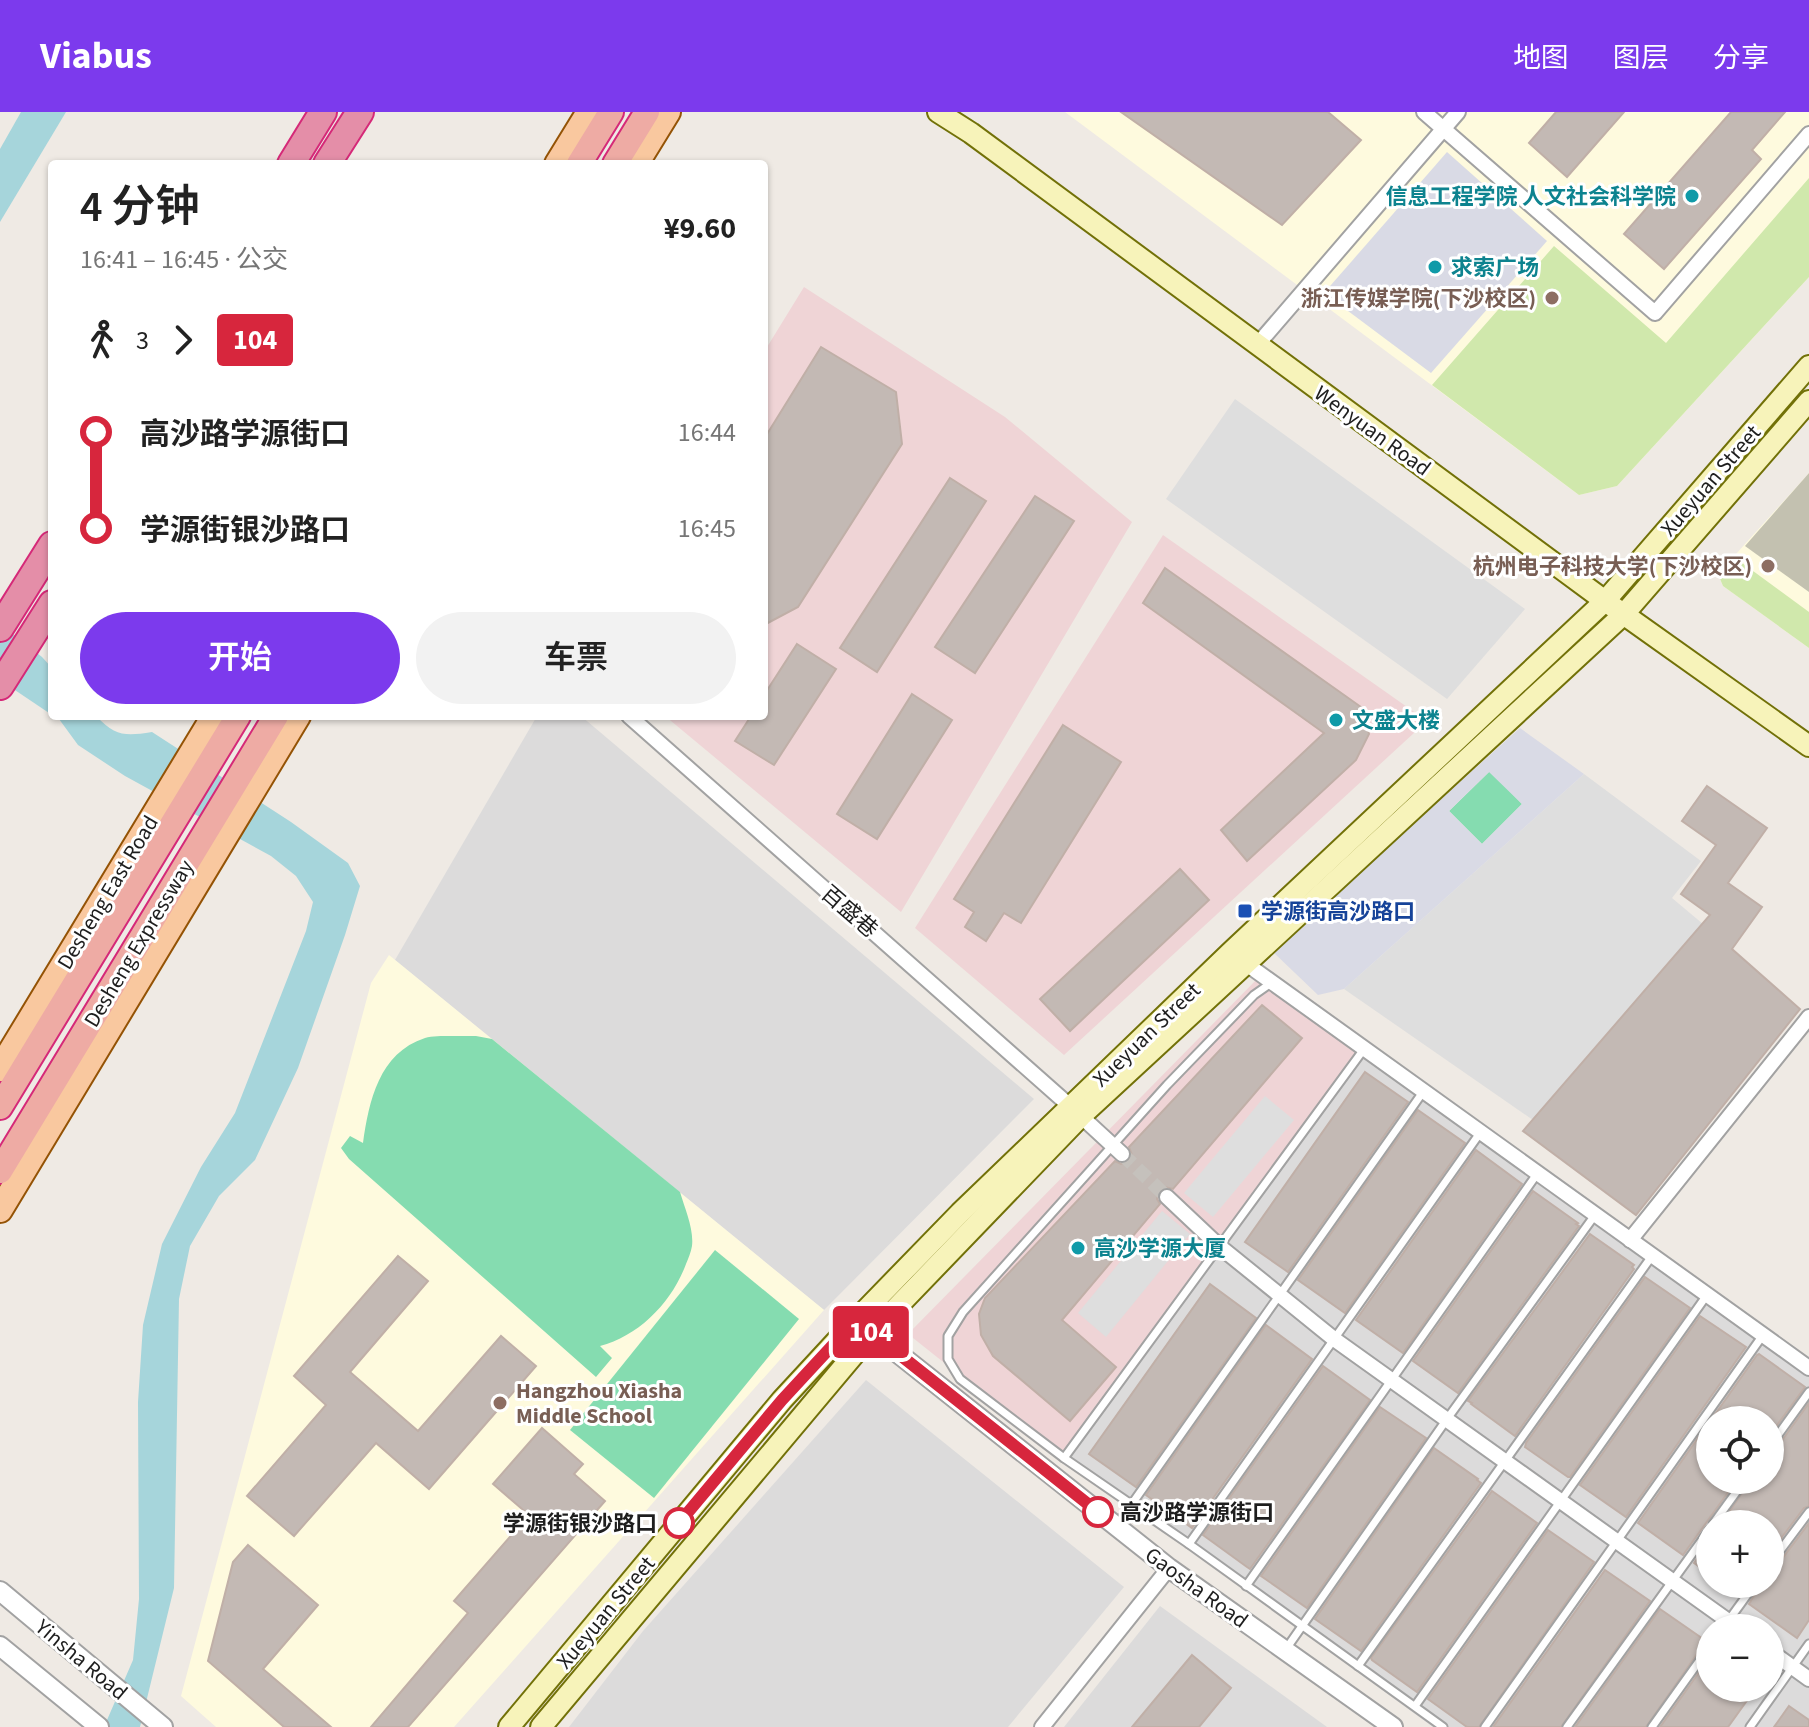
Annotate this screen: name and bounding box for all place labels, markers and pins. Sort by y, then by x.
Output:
place label: 信息工程学院 人文社会科学院 [1386,181,1676,213]
marker: 信息工程学院 人文社会科学院 [1683,187,1701,205]
place label: 求索广场 [1451,252,1539,284]
marker: 求索广场 [1426,258,1444,276]
place label: 浙江传媒学院(下沙校区) [1301,283,1536,315]
marker: 浙江传媒学院(下沙校区) [1543,289,1561,307]
place label: 杭州电子科技大学(下沙校区) [1473,551,1752,583]
marker: 杭州电子科技大学(下沙校区) [1759,557,1777,575]
place label: 文盛大楼 [1352,705,1440,737]
marker: 文盛大楼 [1327,711,1345,729]
place label: 学源街高沙路口 [1261,896,1415,928]
marker: 学源街高沙路口 [1236,902,1254,920]
place label: 高沙学源大厦 [1094,1233,1226,1265]
marker: 高沙学源大厦 [1069,1239,1087,1257]
place label: Hangzhou Xiasha Middle School [516,1375,682,1432]
marker: Hangzhou Xiasha Middle School [491,1394,509,1412]
marker: 高沙路学源街口 [1083,1497,1113,1527]
place label: 高沙路学源街口 [1120,1497,1274,1529]
place label: 学源街银沙路口 [503,1508,657,1540]
marker: 学源街银沙路口 [664,1508,694,1538]

